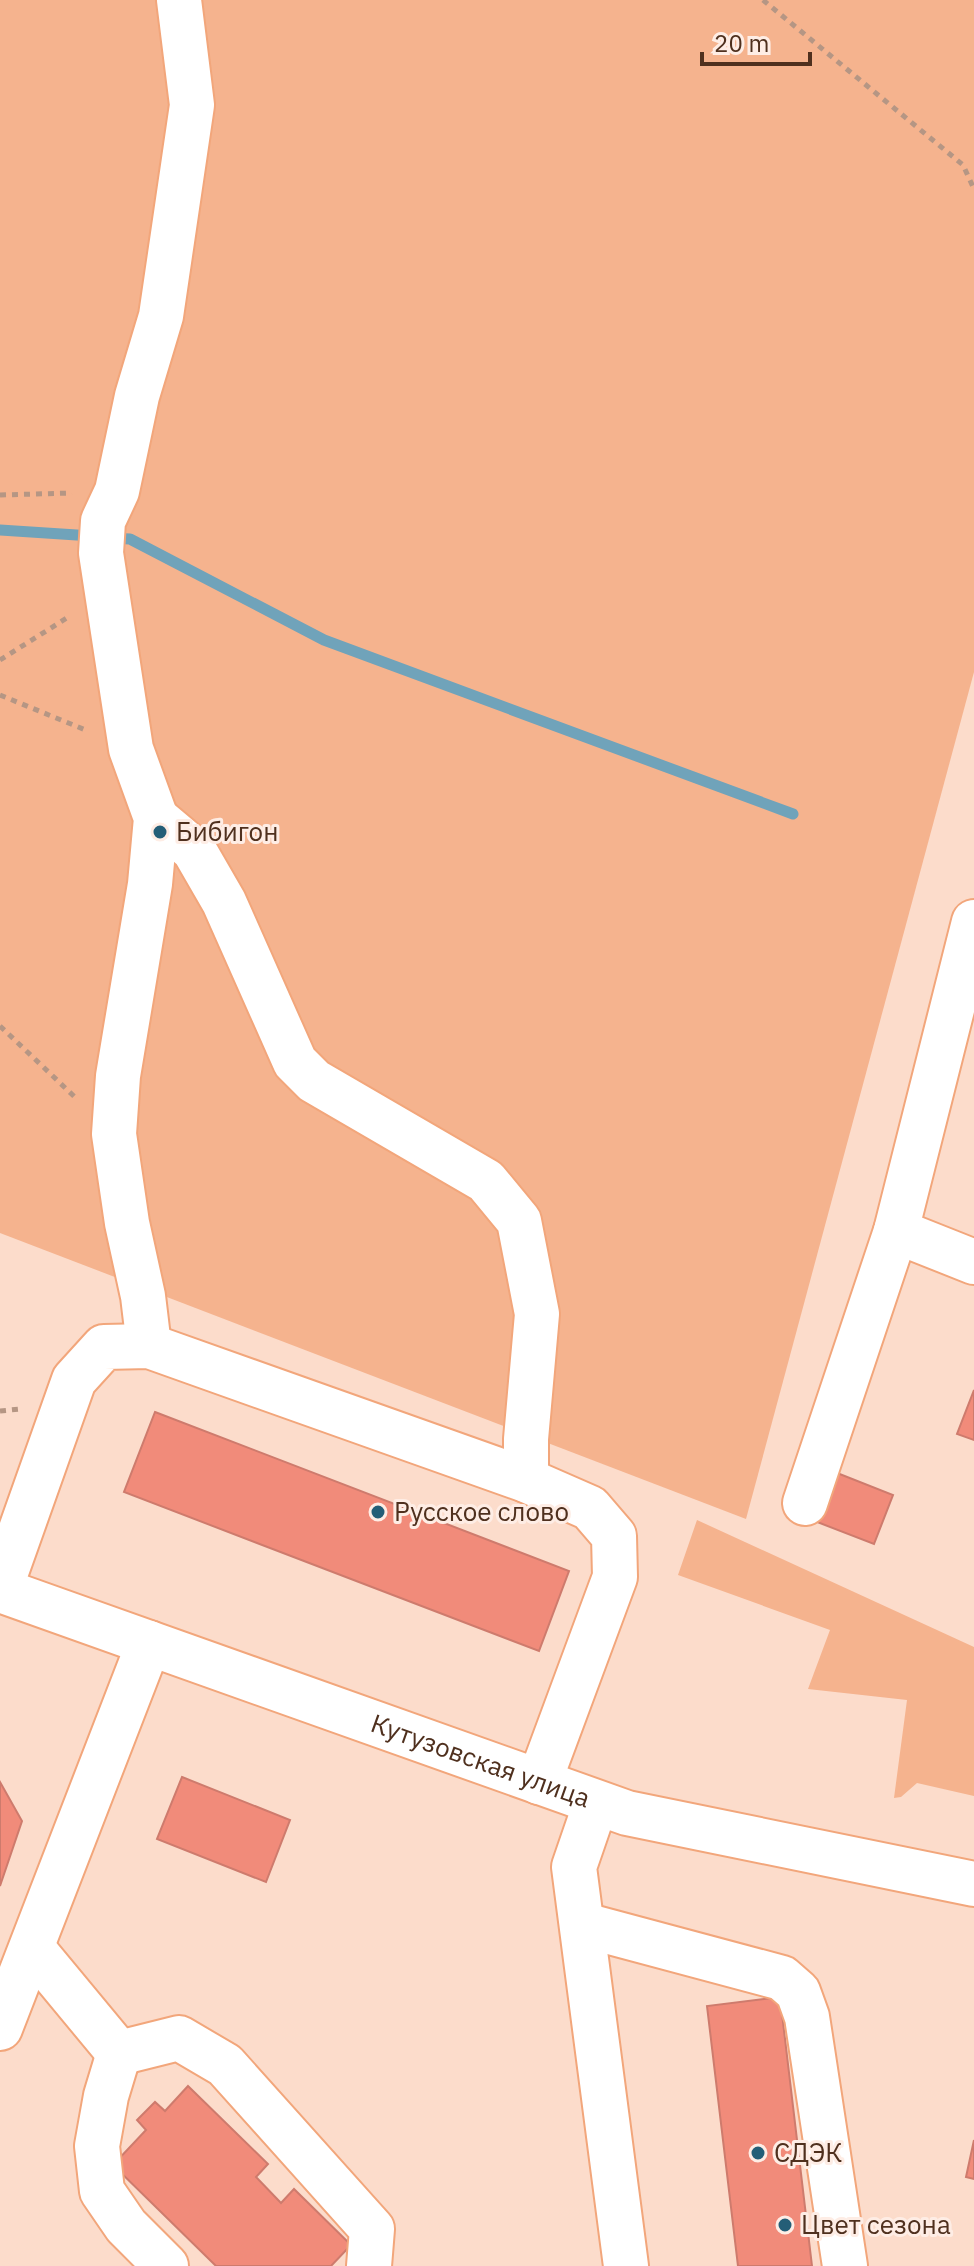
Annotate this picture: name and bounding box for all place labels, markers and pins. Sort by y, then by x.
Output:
place label: Бибигон [176,814,278,848]
marker: Бибигон [151,823,169,841]
place label: Русское слово [394,1494,569,1528]
marker: Русское слово [369,1503,387,1521]
place label: СДЭК [774,2135,843,2169]
marker: СДЭК [749,2144,767,2162]
place label: Цвет сезона [801,2207,951,2241]
marker: Цвет сезона [776,2216,794,2234]

